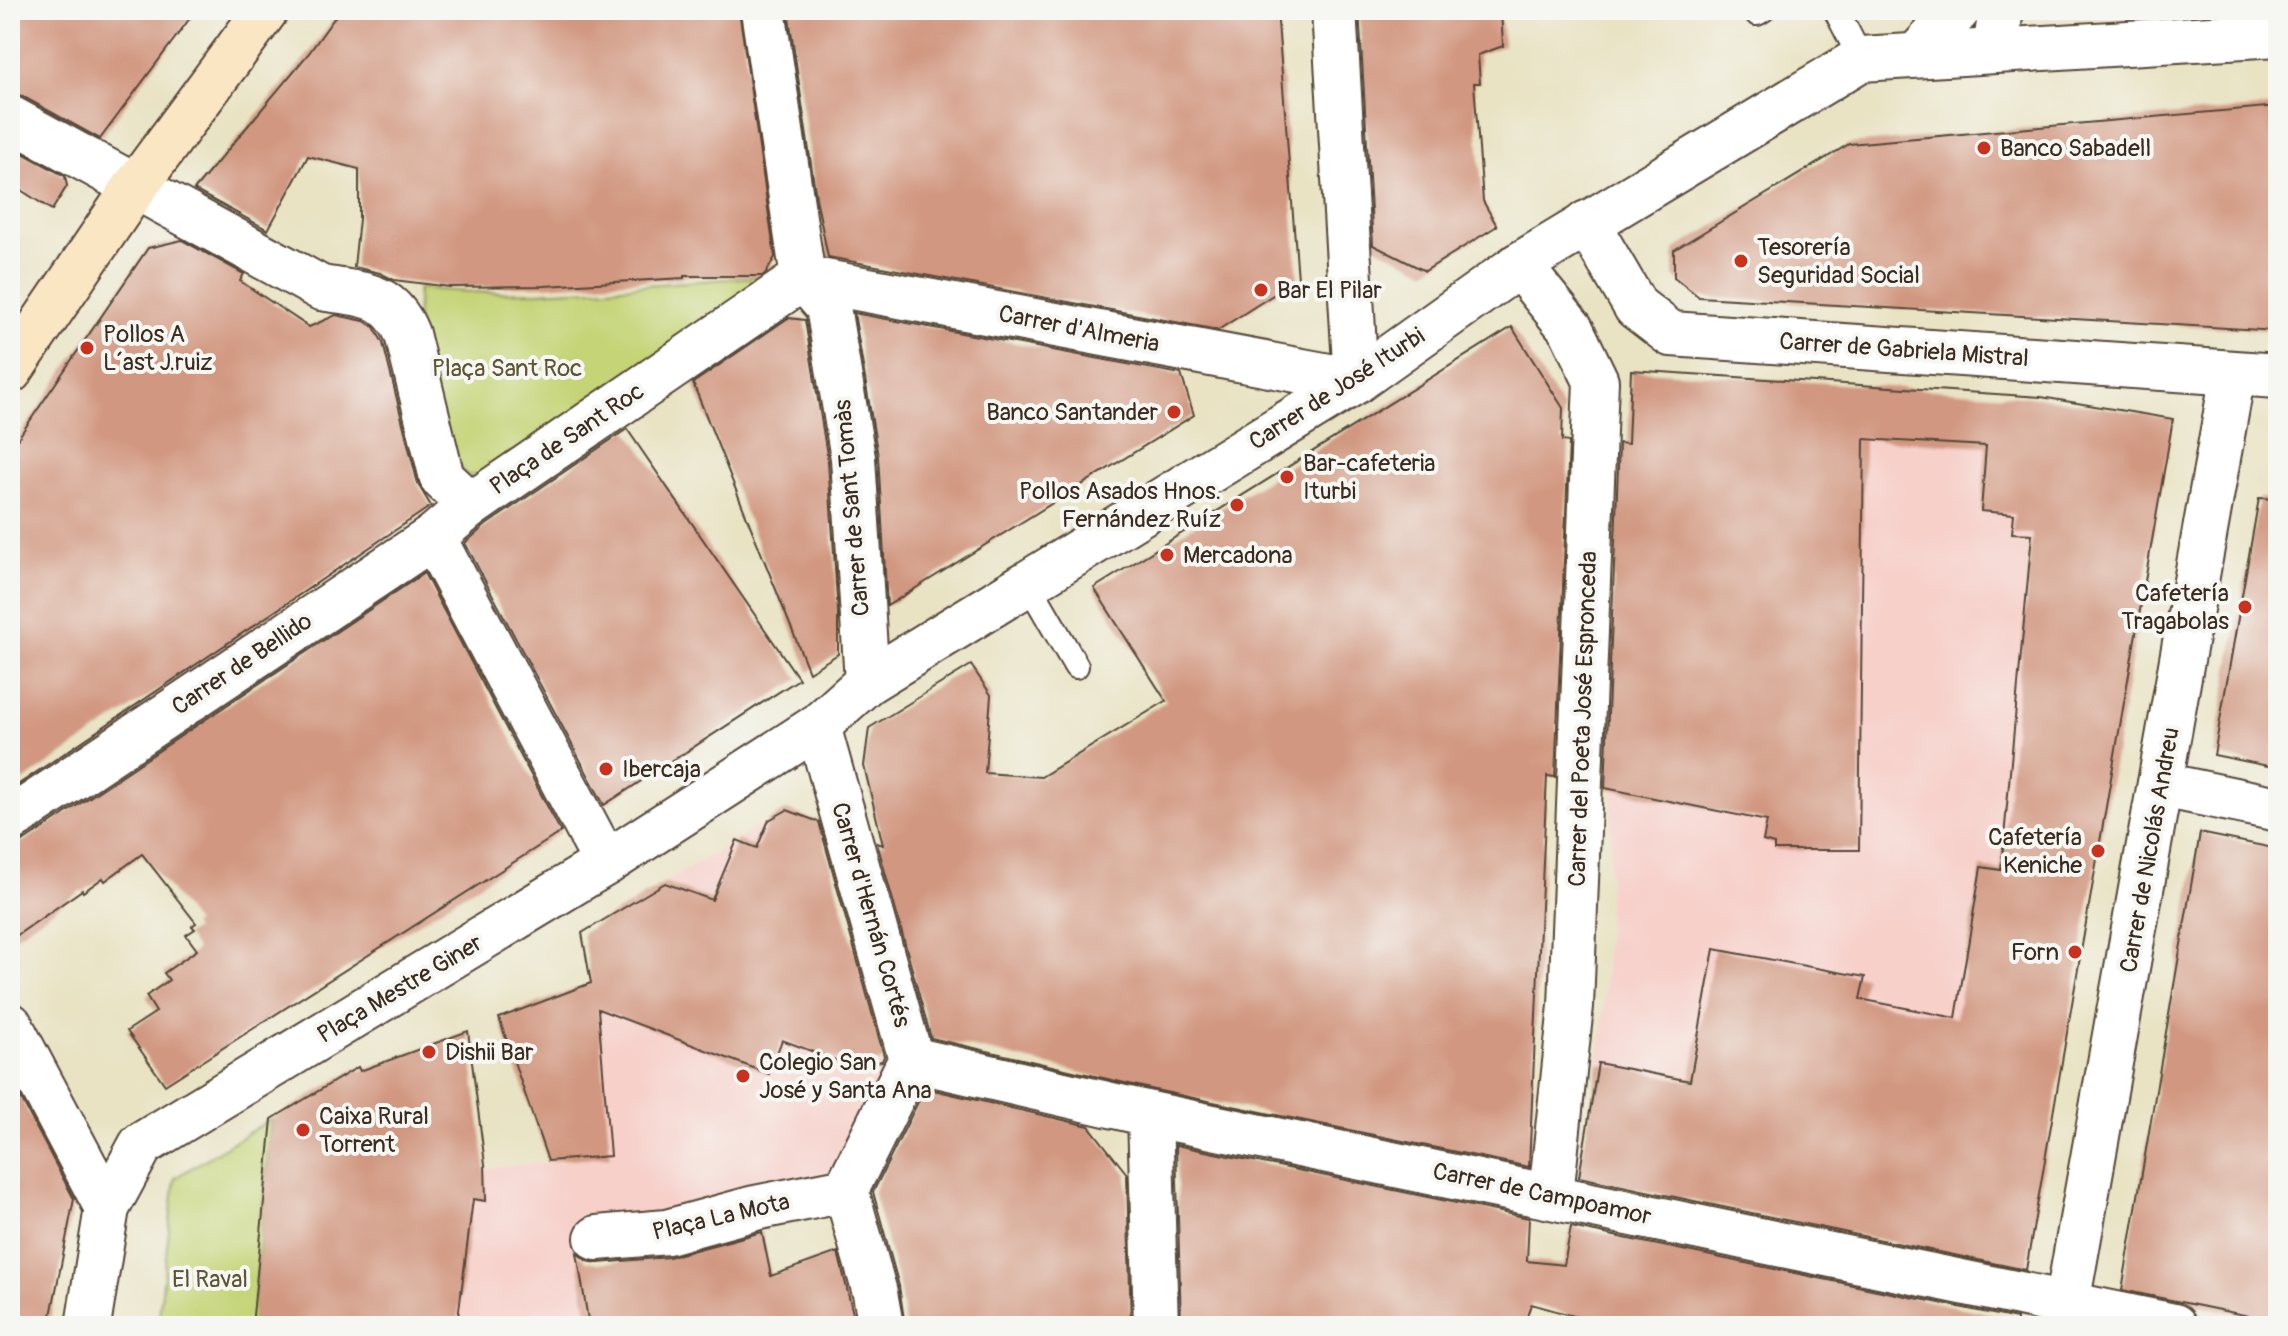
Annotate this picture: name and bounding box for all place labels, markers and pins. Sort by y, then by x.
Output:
place label: Banco Sabadell [2000,134,2151,163]
marker: Banco Sabadell [1975,139,1993,157]
place label: Tesorería Seguridad Social [1757,233,1920,290]
marker: Tesorería Seguridad Social [1732,252,1750,270]
place label: Bar El Pilar [1277,276,1382,305]
marker: Bar El Pilar [1252,281,1270,299]
place label: Pollos A L´ast J.ruiz [103,320,213,377]
marker: Pollos A L´ast J.ruiz [78,339,96,357]
place label: Banco Santander [986,398,1158,427]
marker: Banco Santander [1165,403,1183,421]
place label: Bar-cafeteria Iturbi [1303,449,1436,506]
marker: Bar-cafeteria Iturbi [1278,468,1296,486]
place label: Pollos Asados Hnos. Fernández Ruíz [1019,477,1221,534]
marker: Pollos Asados Hnos. Fernández Ruíz [1228,496,1246,514]
place label: Mercadona [1183,541,1293,570]
marker: Mercadona [1158,546,1176,564]
place label: Cafetería Tragabolas [2121,579,2229,636]
marker: Cafetería Tragabolas [2236,598,2254,616]
place label: Ibercaja [622,755,701,784]
marker: Ibercaja [597,760,615,778]
place label: Cafetería Keniche [1988,823,2082,880]
marker: Cafetería Keniche [2089,842,2107,860]
place label: Forn [2011,938,2059,967]
marker: Forn [2066,943,2084,961]
place label: Dishii Bar [445,1038,534,1067]
marker: Dishii Bar [420,1043,438,1061]
place label: Colegio San José y Santa Ana [759,1048,932,1105]
marker: Colegio San José y Santa Ana [734,1067,752,1085]
place label: Caixa Rural Torrent [319,1102,429,1159]
marker: Caixa Rural Torrent [294,1121,312,1139]

